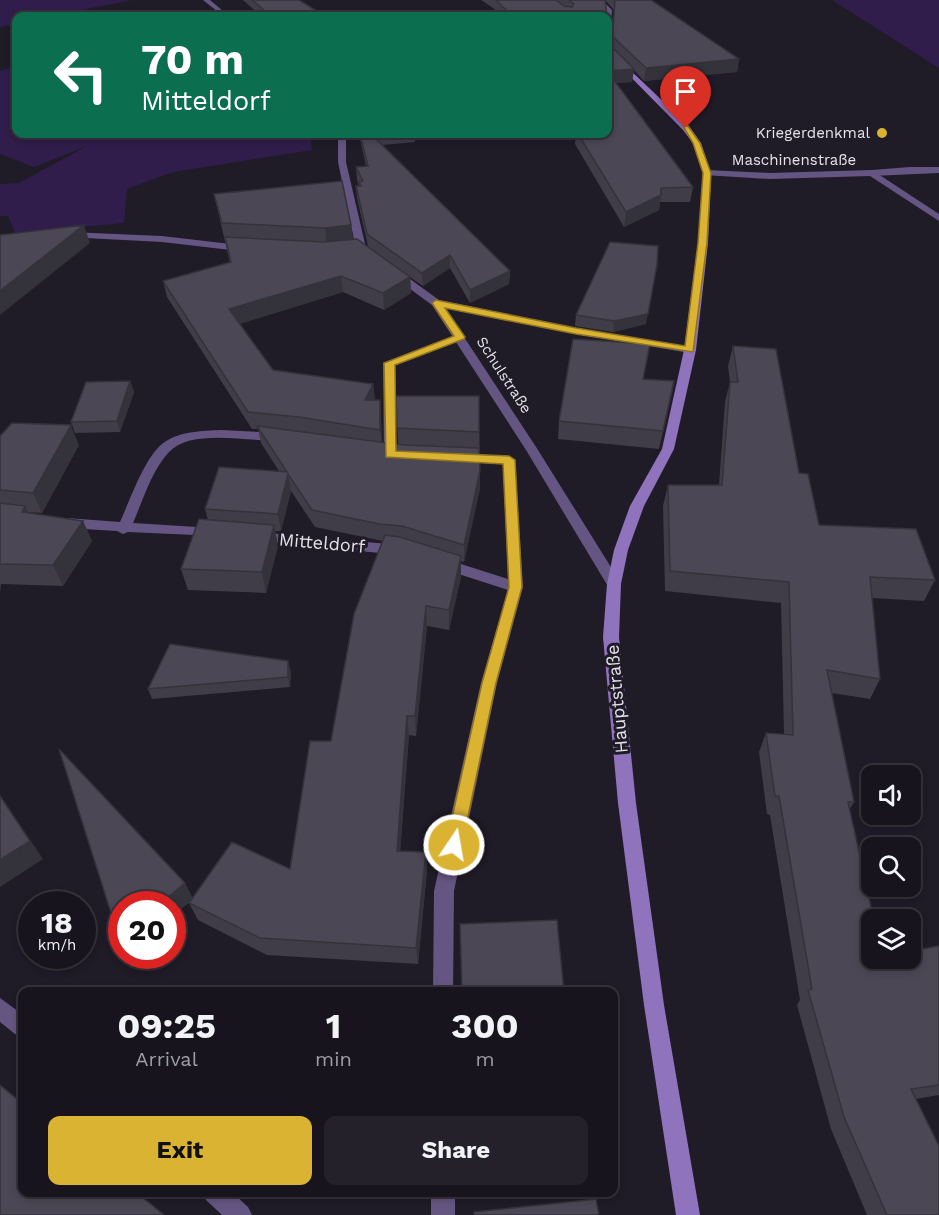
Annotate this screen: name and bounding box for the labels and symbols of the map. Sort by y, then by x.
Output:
pin [660,66,711,128]
place label: Kriegerdenkmal [756,124,870,142]
marker: Kriegerdenkmal [875,126,889,140]
street label: Maschinenstraße [732,151,856,169]
street label: Schulstraße [473,333,535,417]
street label: Mitteldorf [278,528,366,557]
street label: Hauptstraße [601,644,632,754]
position arrow [422,813,486,877]
speed limit sign: 20 [108,891,186,969]

